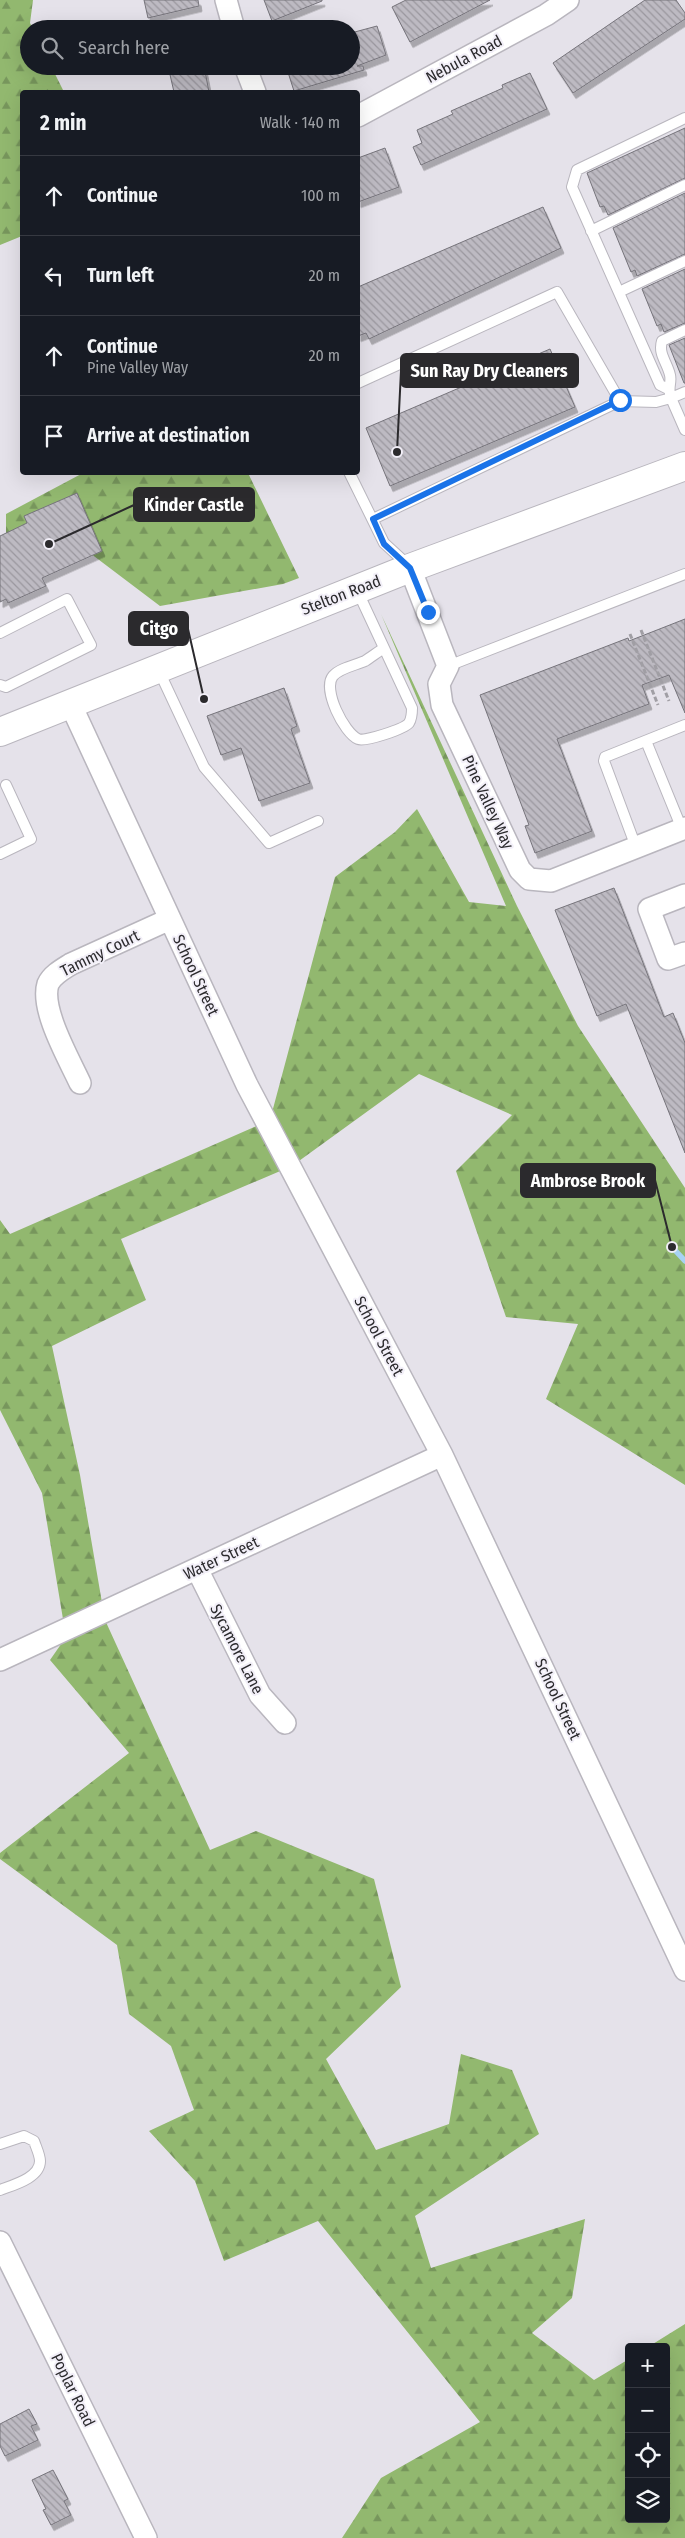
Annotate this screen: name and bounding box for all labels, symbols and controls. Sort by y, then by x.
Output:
search box [20,20,360,75]
street label: Nebula Road [423,31,505,87]
icon: search [38,34,66,62]
text: Search here [78,36,170,59]
text: 2 min [40,110,87,136]
text: Walk · 140 m [260,113,340,132]
icon: ahead [40,182,68,210]
text: Continue [87,184,158,207]
text: 100 m [301,186,340,205]
icon: left [40,262,68,290]
text: Turn left [87,264,154,287]
text: 20 m [309,266,340,285]
text: Continue [87,335,158,358]
icon: ahead [40,342,68,370]
text: 20 m [309,346,340,365]
callout: Sun Ray Dry Cleaners [401,354,578,387]
text: Pine Valley Way [87,358,188,377]
text: Sun Ray Dry Cleaners [410,360,568,382]
route start [609,389,632,412]
icon: arrive [40,422,68,450]
text: Arrive at destination [87,424,250,447]
callout: Kinder Castle [134,488,254,521]
text: Kinder Castle [144,494,244,516]
street label: Stelton Road [298,571,384,619]
route end [417,601,440,624]
callout: Citgo [129,612,188,645]
text: Citgo [140,618,179,640]
street label: Pine Valley Way [458,752,518,853]
street label: Tammy Court [58,925,143,980]
street label: School Street [169,931,223,1019]
callout: Ambrose Brook [521,1164,655,1197]
text: Ambrose Brook [530,1170,646,1192]
street label: School Street [350,1293,408,1380]
street label: Water Street [180,1532,262,1584]
street label: Sycamore Lane [206,1601,268,1697]
street label: School Street [531,1655,585,1743]
map controls [625,2343,670,2523]
button: + [625,2343,670,2388]
street label: Poplar Road [47,2350,99,2430]
button: − [625,2388,670,2433]
button: locate [625,2433,670,2478]
button: layers [625,2478,670,2523]

